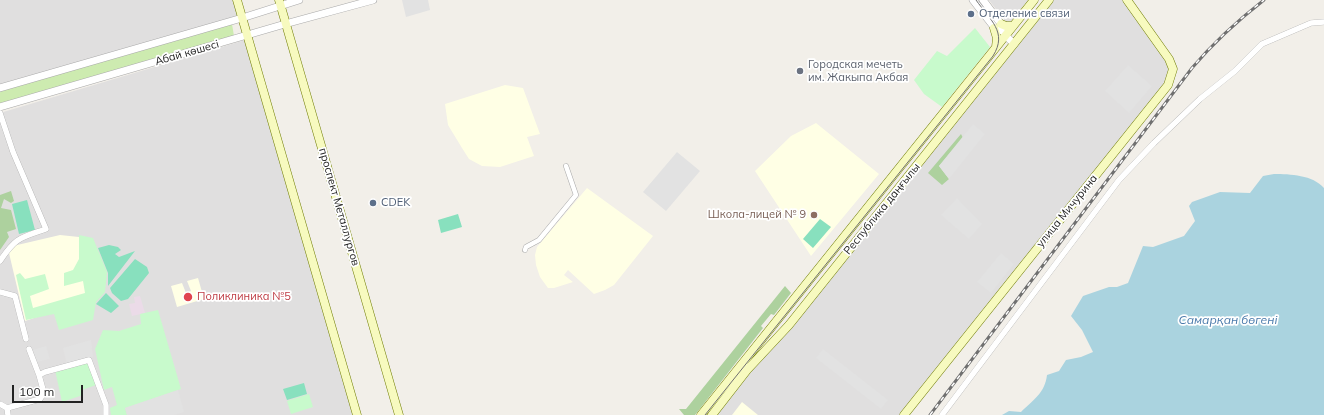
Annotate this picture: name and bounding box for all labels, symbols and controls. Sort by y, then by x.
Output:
place label: Отделение связи [979,7,1070,21]
marker: Отделение связи [966,9,976,19]
street label: Абай көшесі [153,38,221,68]
place label: Городская мечеть им. Жакыпа Акбая [808,58,908,84]
marker: Городская мечеть им. Жакыпа Акбая [795,66,805,76]
street label: проспект Металлургов [316,147,362,267]
street label: Республика даңғылы [841,161,923,257]
street label: улица Мичурина [1034,172,1100,250]
place label: CDEK [381,196,410,210]
marker: CDEK [368,198,378,208]
place label: Школа-лицей № 9 [708,208,806,222]
marker: Школа-лицей № 9 [809,210,819,220]
place label: Поликлиника №5 [197,290,291,304]
marker: Поликлиника №5 [182,291,194,303]
water label: Самарқан бөгені [1179,313,1277,327]
scale bar [14,377,85,403]
text: 100 m [19,384,54,399]

